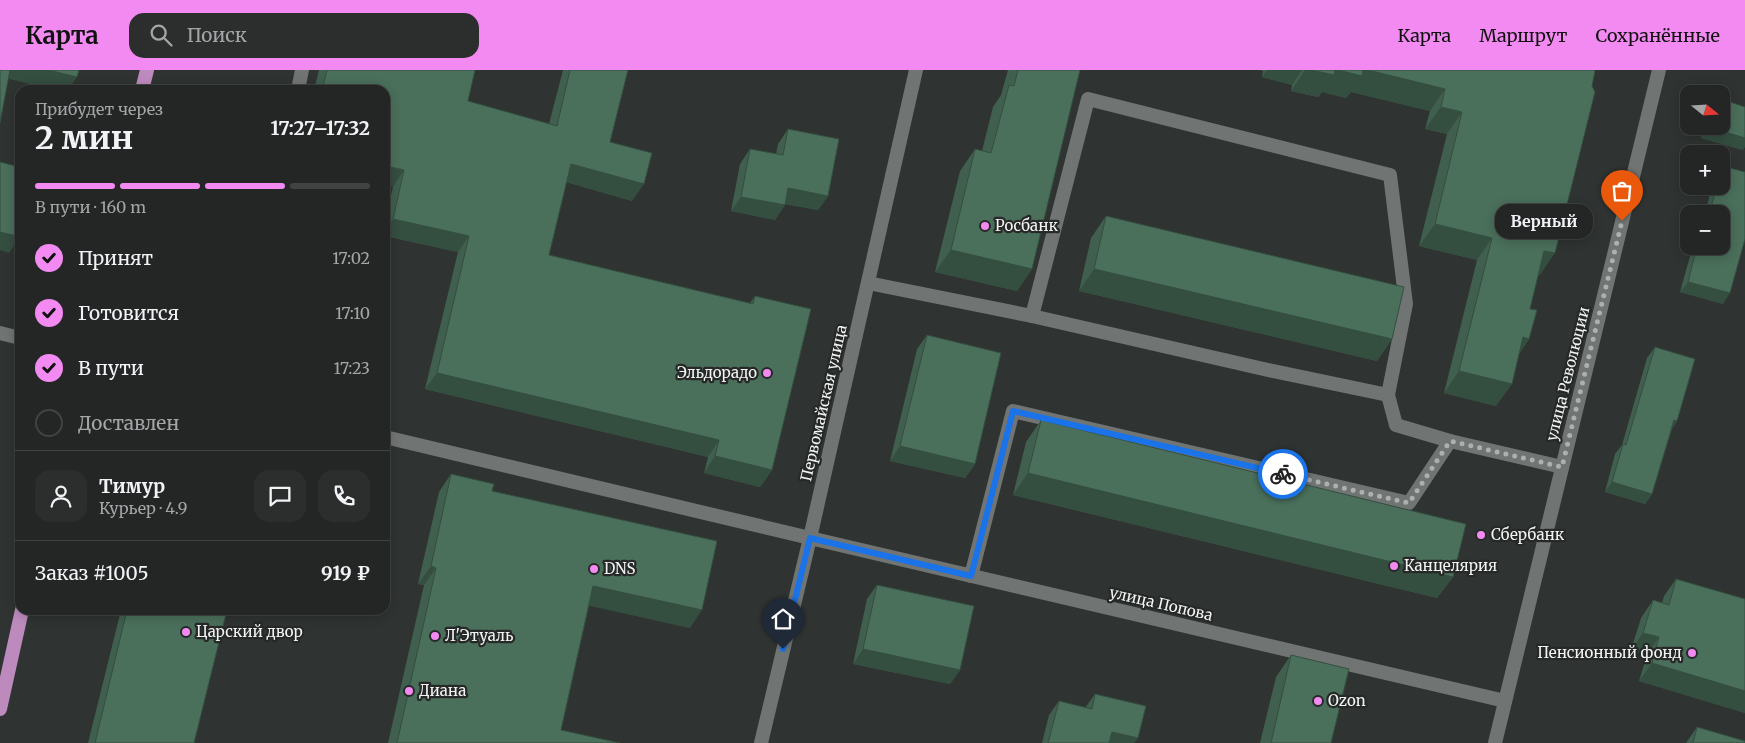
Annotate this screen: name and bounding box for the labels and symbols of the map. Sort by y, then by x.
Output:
north arrow [1680,85,1730,135]
pin [1601,170,1643,221]
callout: Верный [1494,204,1592,238]
place label: Росбанк [995,216,1058,235]
marker: Росбанк [979,220,991,232]
street label: улица Революции [1542,305,1593,443]
street label: Первомайская улица [796,323,851,483]
place label: Эльдорадо [677,363,757,382]
marker: Эльдорадо [761,367,773,379]
courier [1258,449,1308,499]
place label: Сбербанк [1491,525,1565,544]
marker: Сбербанк [1475,529,1487,541]
place label: Канцелярия [1404,556,1497,575]
place label: DNS [604,559,635,578]
marker: Канцелярия [1388,560,1400,572]
marker: DNS [588,563,600,575]
street label: улица Попова [1108,582,1215,625]
pin [762,598,804,649]
place label: Царский двор [196,622,303,641]
marker: Царский двор [180,626,192,638]
place label: Л'Этуаль [445,626,513,645]
marker: Л'Этуаль [429,630,441,642]
place label: Пенсионный фонд [1537,643,1682,662]
marker: Пенсионный фонд [1686,647,1698,659]
place label: Диана [419,681,466,700]
marker: Диана [403,685,415,697]
place label: Ozon [1328,691,1366,710]
marker: Ozon [1312,695,1324,707]

